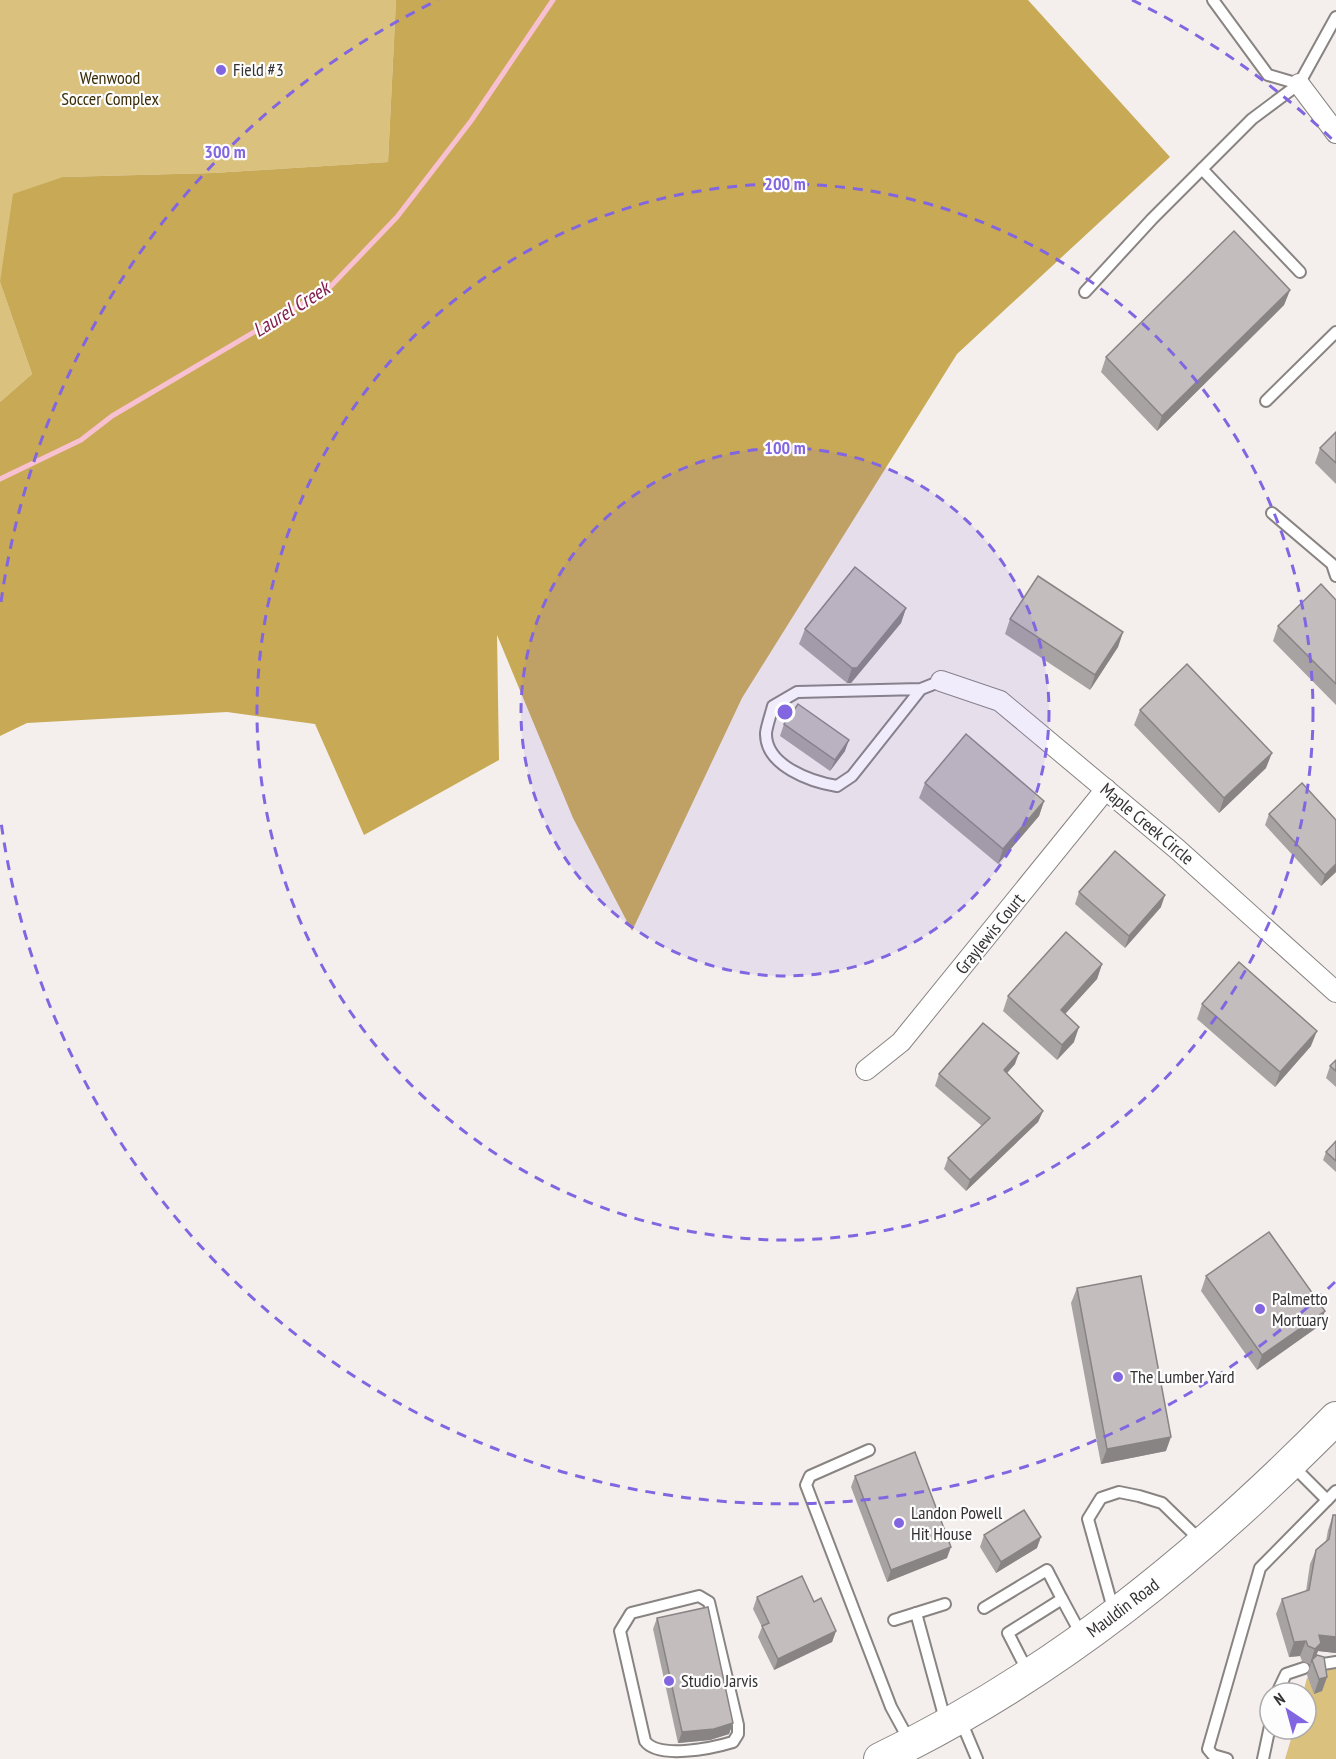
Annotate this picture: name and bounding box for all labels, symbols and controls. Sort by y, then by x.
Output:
place label: Field #3 [233,58,284,81]
marker: Field #3 [214,63,228,77]
park label: Wenwood Soccer Complex [61,66,159,110]
text: 300 m [204,140,246,163]
text: 200 m [764,172,806,195]
water label: Laurel Creek [248,274,336,343]
text: 100 m [764,436,806,459]
centre of rings [775,702,795,722]
street label: Maple Creek Circle [1096,778,1199,869]
street label: Graylewis Court [950,889,1029,979]
place label: Palmetto Mortuary [1272,1287,1328,1331]
marker: Palmetto Mortuary [1253,1302,1267,1316]
place label: The Lumber Yard [1130,1365,1235,1388]
marker: The Lumber Yard [1111,1370,1125,1384]
place label: Landon Powell Hit House [911,1501,1003,1545]
marker: Landon Powell Hit House [892,1516,906,1530]
street label: Mauldin Road [1082,1573,1163,1642]
place label: Studio Jarvis [681,1669,758,1692]
marker: Studio Jarvis [662,1674,676,1688]
north arrow [1258,1681,1318,1741]
text: N [1270,1688,1289,1709]

